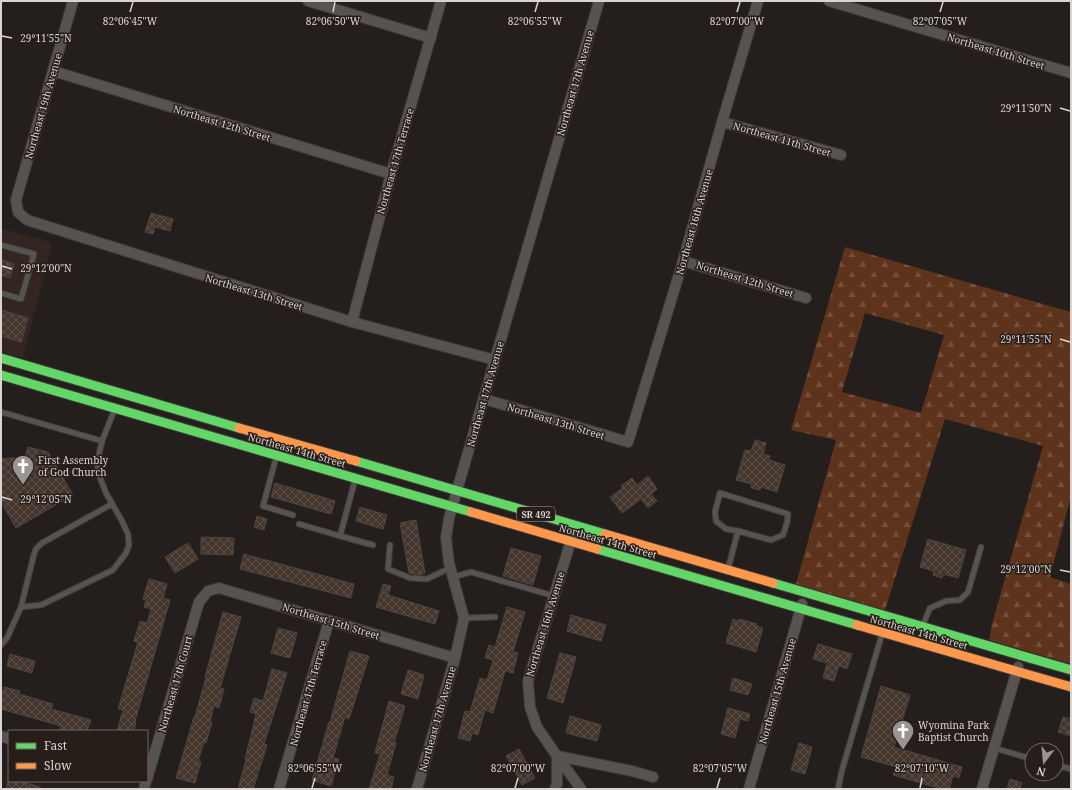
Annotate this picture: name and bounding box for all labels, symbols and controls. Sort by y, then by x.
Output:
text: 82°06'45"W [103,14,158,28]
text: 82°06'50"W [306,14,361,28]
text: 82°06'55"W [508,14,563,28]
text: 82°07'00"W [710,14,765,28]
text: 82°07'05"W [913,14,968,28]
street label: Northeast 17th Avenue [553,29,597,137]
street label: Northeast 10th Street [946,30,1047,73]
text: 29°11'55"N [20,31,72,45]
street label: Northeast 19th Avenue [21,52,65,160]
text: 29°11'50"N [1000,101,1052,115]
street label: Northeast 12th Street [172,102,273,145]
street label: Northeast 17th Terrace [373,107,417,215]
street label: Northeast 11th Street [731,118,833,160]
street label: Northeast 16th Avenue [672,168,716,276]
street label: Northeast 12th Street [695,258,796,301]
text: 29°12'00"N [20,261,72,275]
street label: Northeast 13th Street [204,271,305,314]
text: 29°11'55"N [1000,332,1052,346]
street label: Northeast 17th Avenue [463,340,507,448]
street label: Northeast 13th Street [506,400,607,443]
street label: Northeast 14th Street [246,429,348,471]
church icon: First Assembly of God Church [10,453,36,486]
place label: First Assembly of God Church [38,453,109,479]
text: 29°12'05"N [20,492,72,506]
road number: SR 492 [517,507,555,521]
street label: Northeast 14th Street [557,520,659,562]
text: 29°12'00"N [1000,562,1052,576]
street label: Northeast 16th Avenue [522,570,568,678]
street label: Northeast 15th Street [281,600,382,643]
street label: Northeast 14th Street [868,611,970,653]
street label: Northeast 17th Court [155,634,196,734]
street label: Northeast 15th Avenue [755,637,799,745]
street label: Northeast 17th Terrace [286,639,330,747]
street label: Northeast 17th Avenue [415,665,459,773]
church icon: Wyomina Park Baptist Church [890,718,916,751]
place label: Wyomina Park Baptist Church [918,718,990,744]
legend [8,730,148,782]
text: Fast [44,737,67,754]
north arrow [1024,742,1064,782]
text: Slow [44,757,72,774]
text: 82°06'55"W [288,761,343,775]
text: 82°07'00"W [491,761,546,775]
text: 82°07'05"W [693,761,748,775]
text: 82°07'10"W [895,761,950,775]
text: N [1035,764,1047,780]

